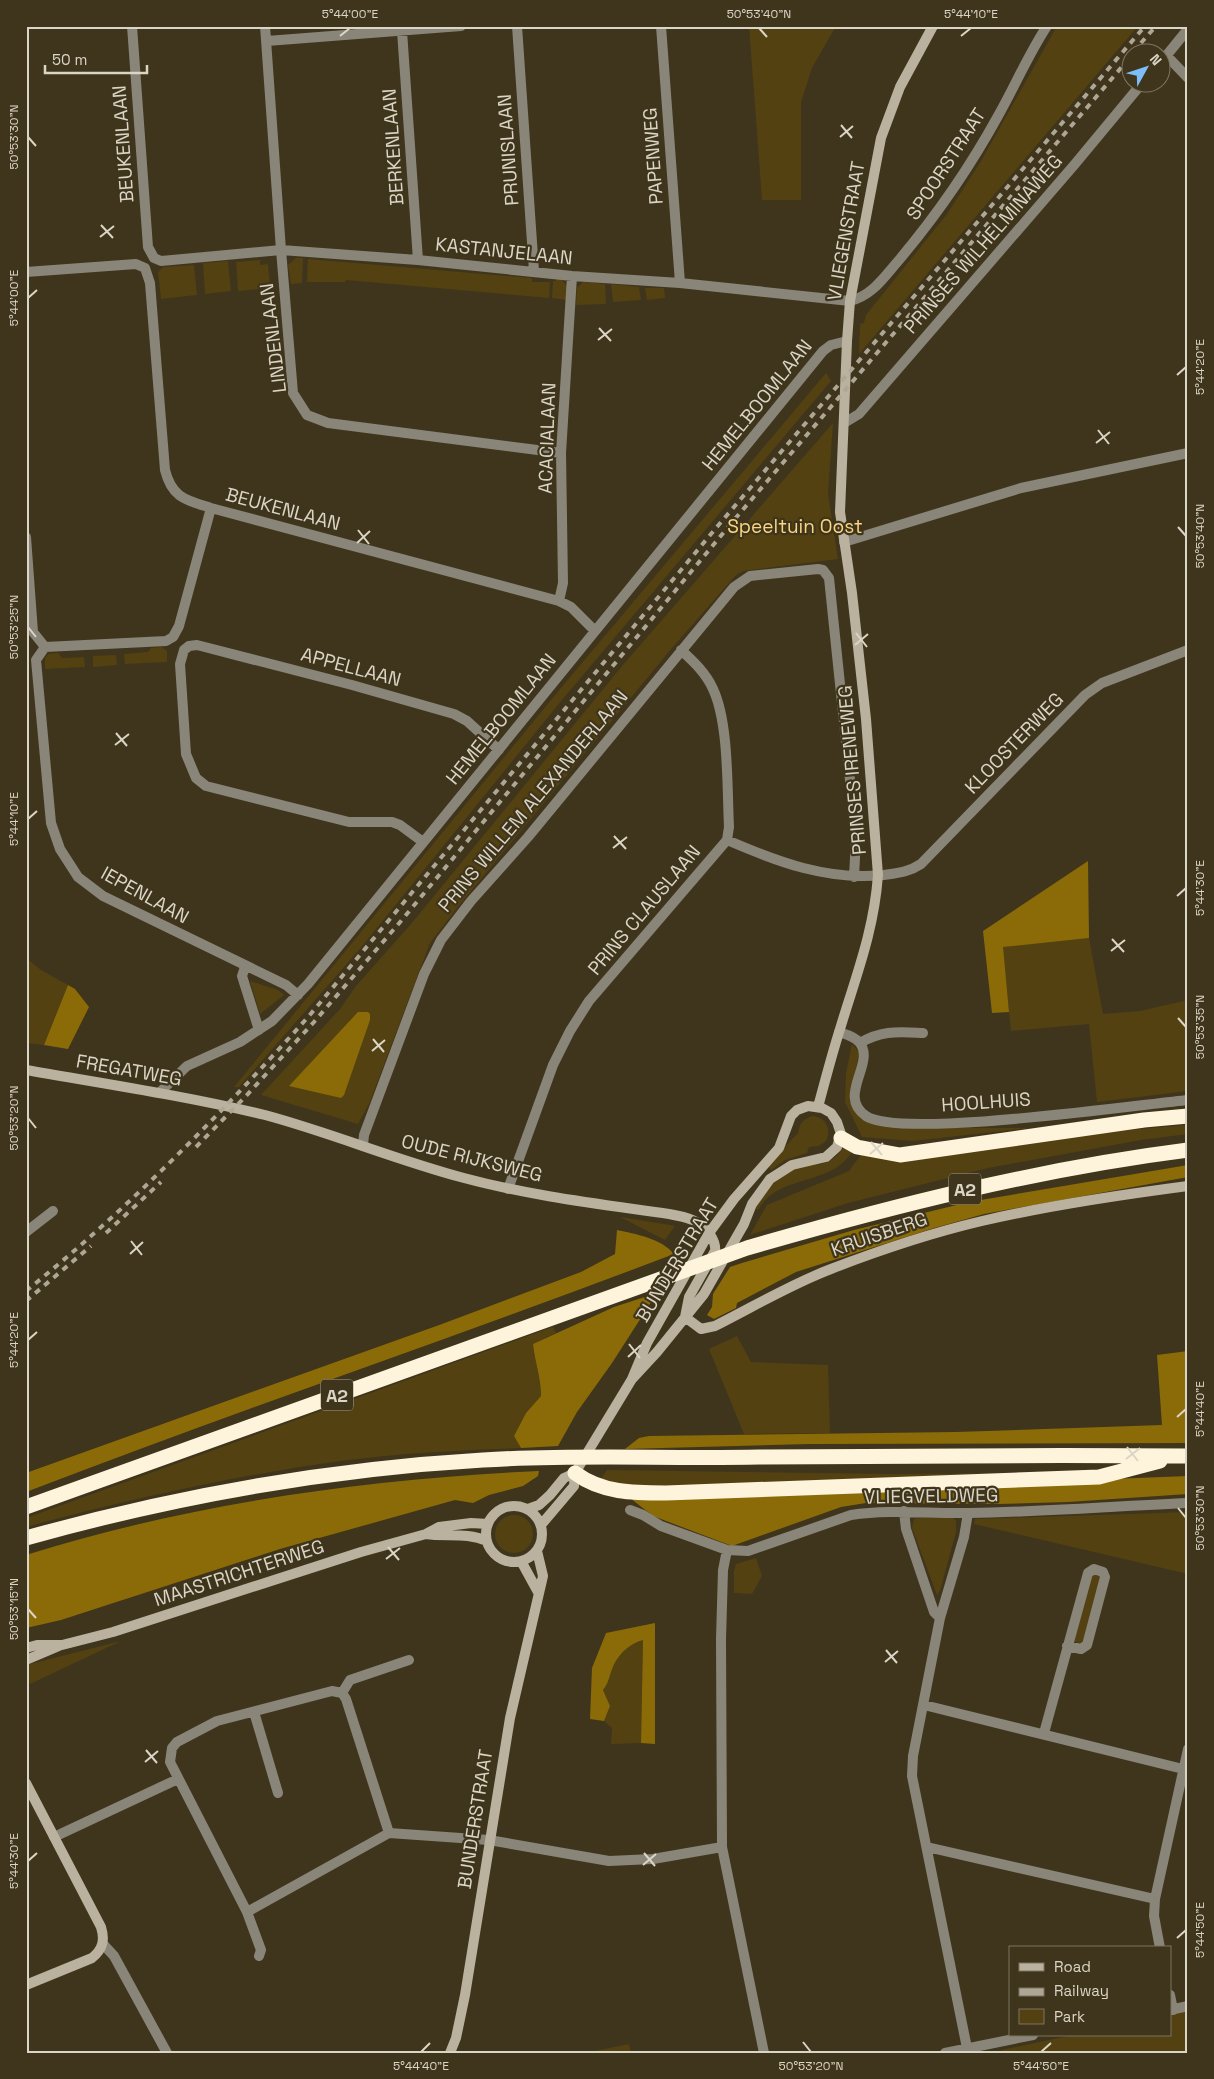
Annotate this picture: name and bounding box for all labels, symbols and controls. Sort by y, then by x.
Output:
text: 5°44'00"E [322,6,379,22]
text: 50°53'40"N [727,6,791,22]
text: 5°44'10"E [944,6,998,22]
scale bar [45,42,148,74]
north arrow [1122,42,1172,92]
text: 50 m [52,50,87,69]
text: N [1146,50,1166,69]
street label: BEUKENLAAN [106,84,140,204]
street label: BERKENLAAN [376,88,410,206]
street label: PRUNISLAAN [492,93,524,207]
street label: SPOORSTRAAT [901,103,991,225]
text: 50°53'30"N [6,105,22,169]
street label: PAPENWEG [637,107,669,205]
street label: PRINSES WILHELMINAWEG [898,149,1068,339]
street label: VLIEGENSTRAAT [821,159,871,303]
street label: KASTANJELAAN [434,231,574,271]
text: 5°44'00"E [6,269,22,326]
street label: LINDENLAAN [254,282,292,394]
street label: HEMELBOOMLAAN [696,334,818,476]
text: 5°44'20"E [1192,339,1208,395]
street label: ACACIALAAN [533,382,561,494]
street label: BEUKENLAAN [223,482,343,536]
text: 50°53'40"N [1192,504,1208,568]
park label: Speeltuin Oost [727,514,863,539]
text: 50°53'25"N [6,595,22,659]
street label: APPELLAAN [298,642,404,692]
street label: HEMELBOOMLAAN [440,648,562,790]
street label: PRINSES IRENEWEG [832,684,872,856]
street label: PRINS WILLEM ALEXANDERLAAN [433,685,633,917]
street label: KLOOSTERWEG [959,687,1069,799]
text: 5°44'10"E [6,792,22,846]
street label: PRINS CLAUSLAAN [582,840,706,980]
text: 5°44'30"E [1192,860,1208,916]
street label: IEPENLAAN [97,861,193,929]
text: 50°53'35"N [1192,995,1208,1059]
street label: FREGATWEG [74,1048,184,1092]
text: 50°53'20"N [6,1086,22,1150]
street label: HOOLHUIS [940,1086,1032,1118]
street label: OUDE RIJKSWEG [399,1128,545,1188]
road number: A2 [949,1174,981,1204]
street label: BUNDERSTRAAT [630,1193,724,1327]
street label: KRUISBERG [828,1206,930,1262]
text: 5°44'20"E [6,1312,22,1368]
road number: A2 [321,1380,353,1410]
text: 5°44'40"E [1192,1381,1208,1437]
street label: VLIEGVELDWEG [863,1482,999,1510]
text: 50°53'30"N [1192,1486,1208,1550]
street label: MAASTRICHTERWEG [151,1534,327,1612]
text: 50°53'15"N [6,1578,22,1640]
street label: BUNDERSTRAAT [452,1747,498,1891]
text: 5°44'30"E [6,1833,22,1889]
text: 5°44'50"E [1192,1902,1208,1958]
legend [1009,1946,1172,2036]
text: Road [1054,1957,1091,1976]
text: Railway [1054,1981,1109,2000]
text: Park [1054,2007,1085,2026]
text: 5°44'40"E [393,2058,449,2074]
text: 50°53'20"N [779,2058,843,2074]
text: 5°44'50"E [1013,2058,1069,2074]

